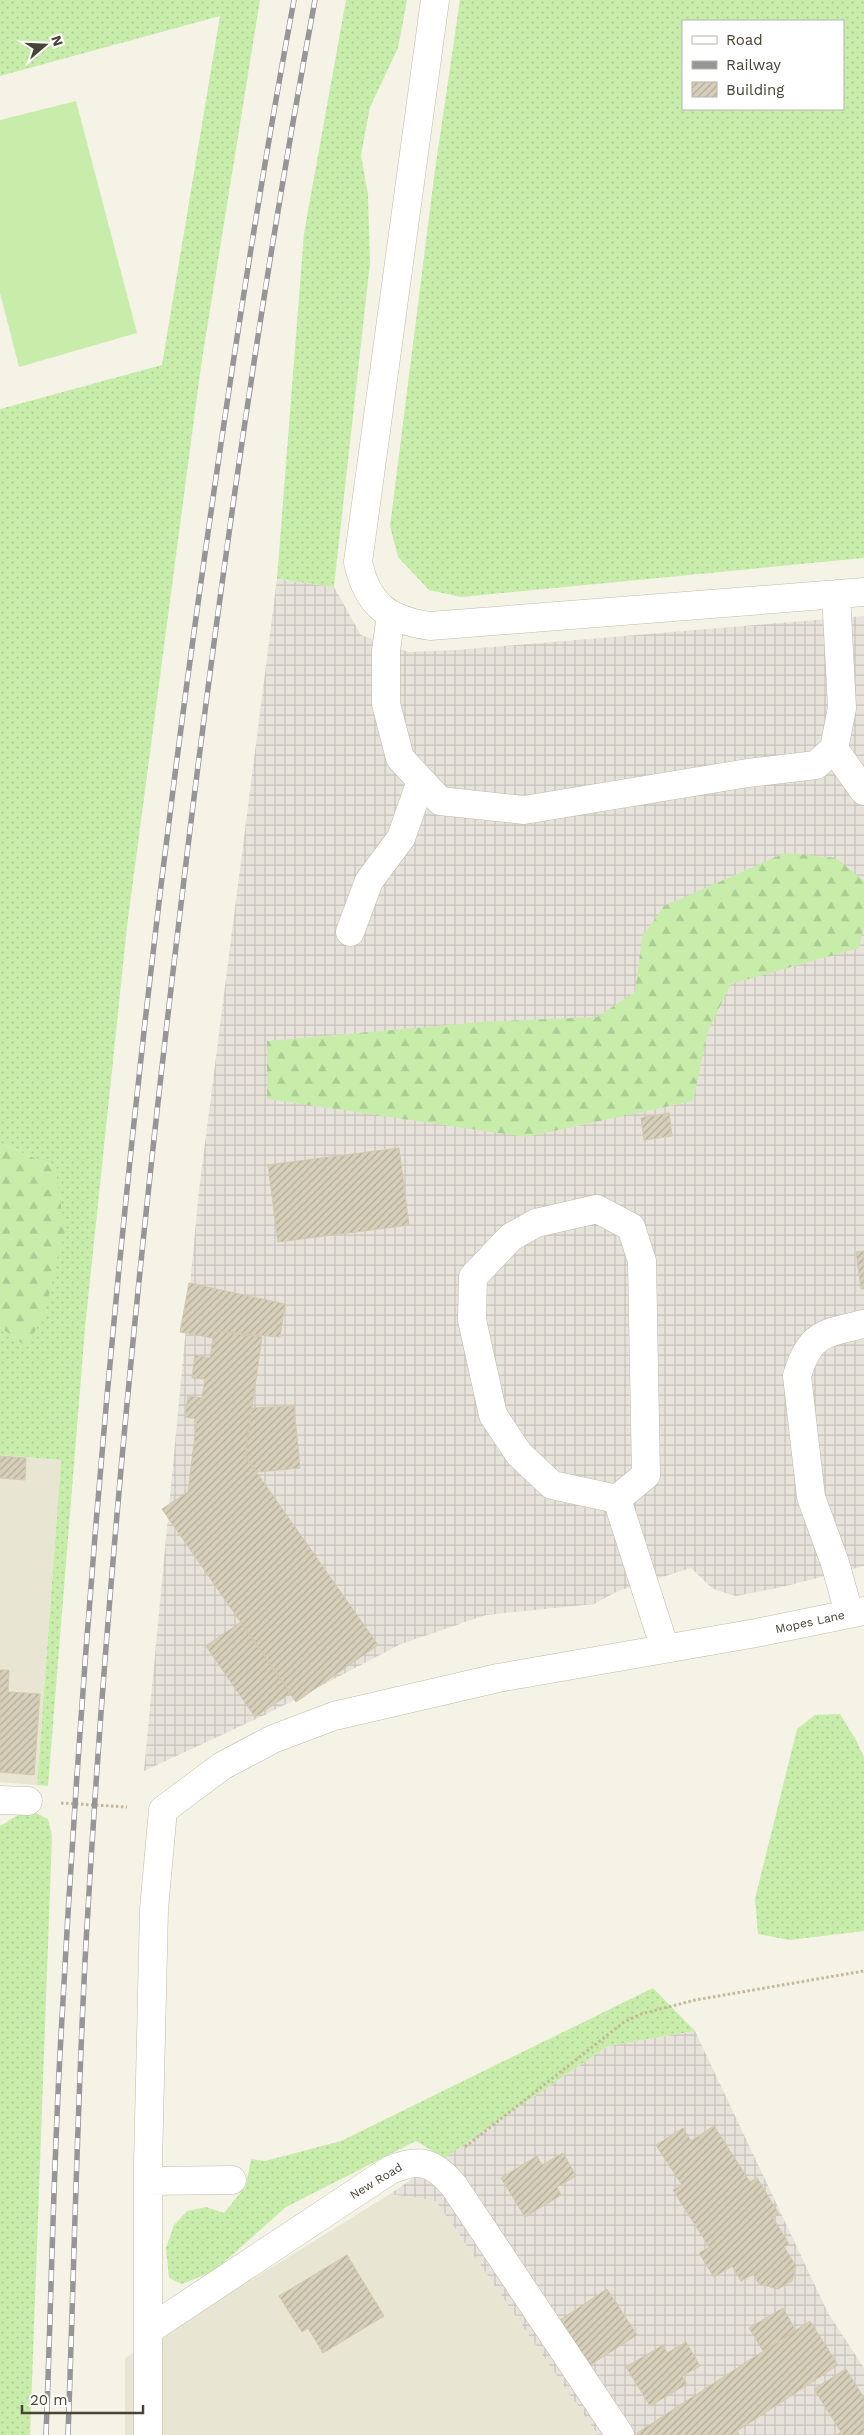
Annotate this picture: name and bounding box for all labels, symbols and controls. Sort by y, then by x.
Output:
north arrow [20,20,70,70]
legend [682,20,844,110]
text: Road [726,31,763,49]
text: N [48,33,67,48]
text: Railway [726,56,781,74]
text: Building [726,81,784,99]
street label: Mopes Lane [774,1608,846,1636]
street label: New Road [347,2160,405,2202]
scale bar [22,2382,144,2414]
text: 20 m [30,2391,68,2409]

